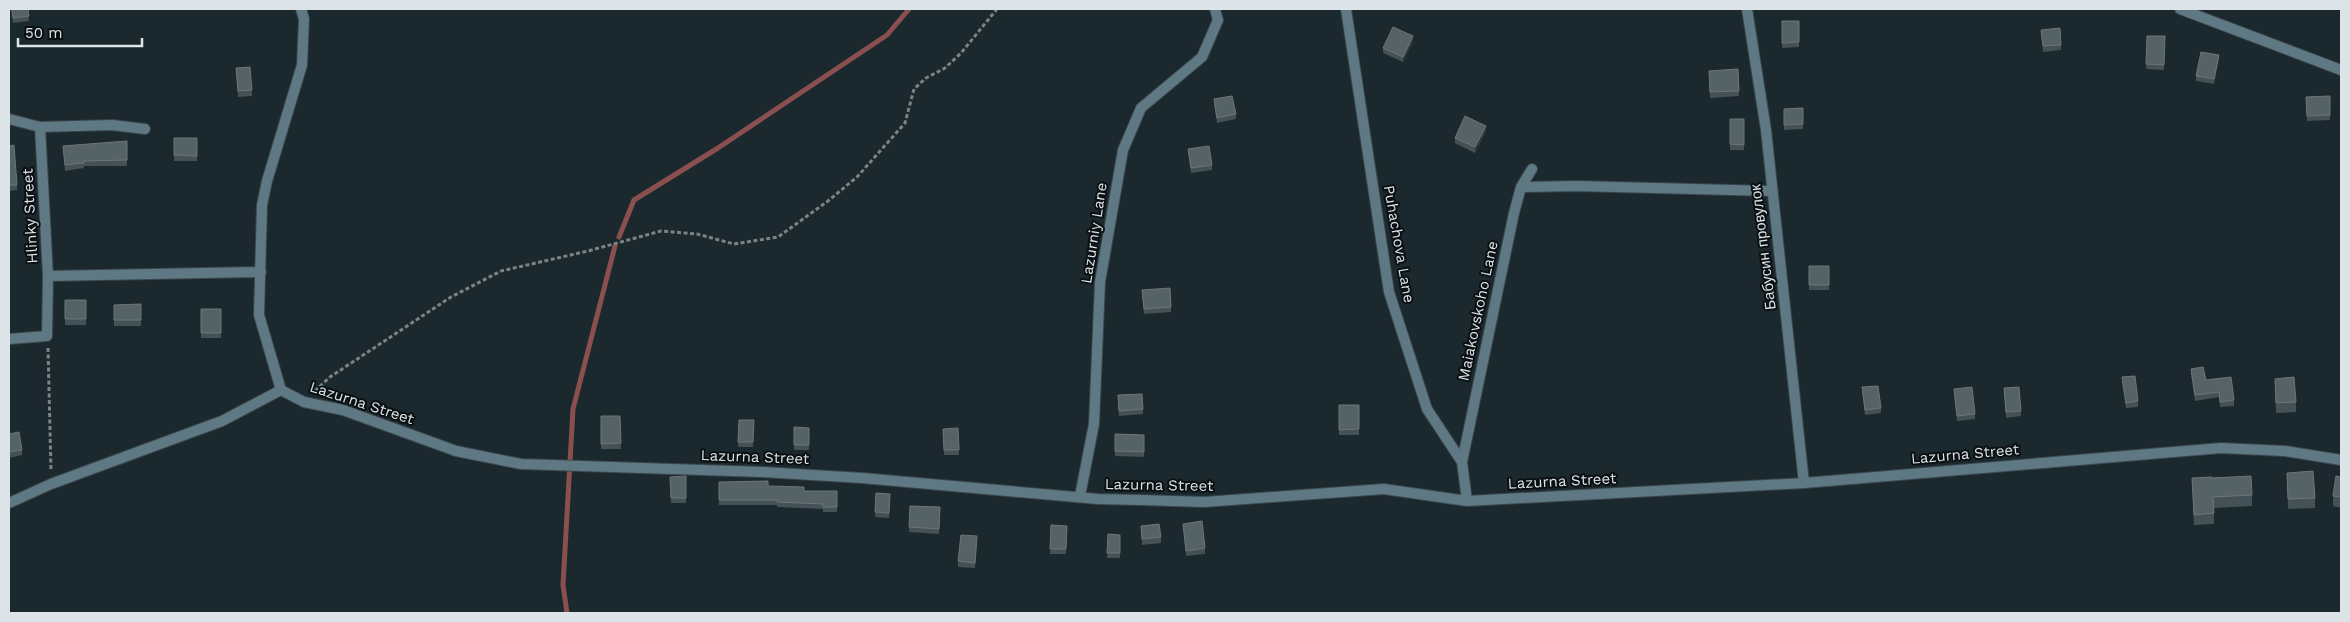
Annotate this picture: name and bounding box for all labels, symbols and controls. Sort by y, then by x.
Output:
scale bar [18,15,141,47]
text: 50 m [25,24,62,42]
street label: Hlinky Street [18,167,41,264]
street label: Lazurniy Lane [1077,181,1111,285]
street label: Бабусин провулок [1746,183,1780,311]
street label: Puhachova Lane [1380,184,1418,304]
street label: Maiakovskoho Lane [1454,239,1502,383]
street label: Lazurna Street [308,378,417,429]
street label: Lazurna Street [1910,440,2021,468]
street label: Lazurna Street [700,446,810,468]
street label: Lazurna Street [1507,469,1617,493]
street label: Lazurna Street [1105,475,1214,495]

